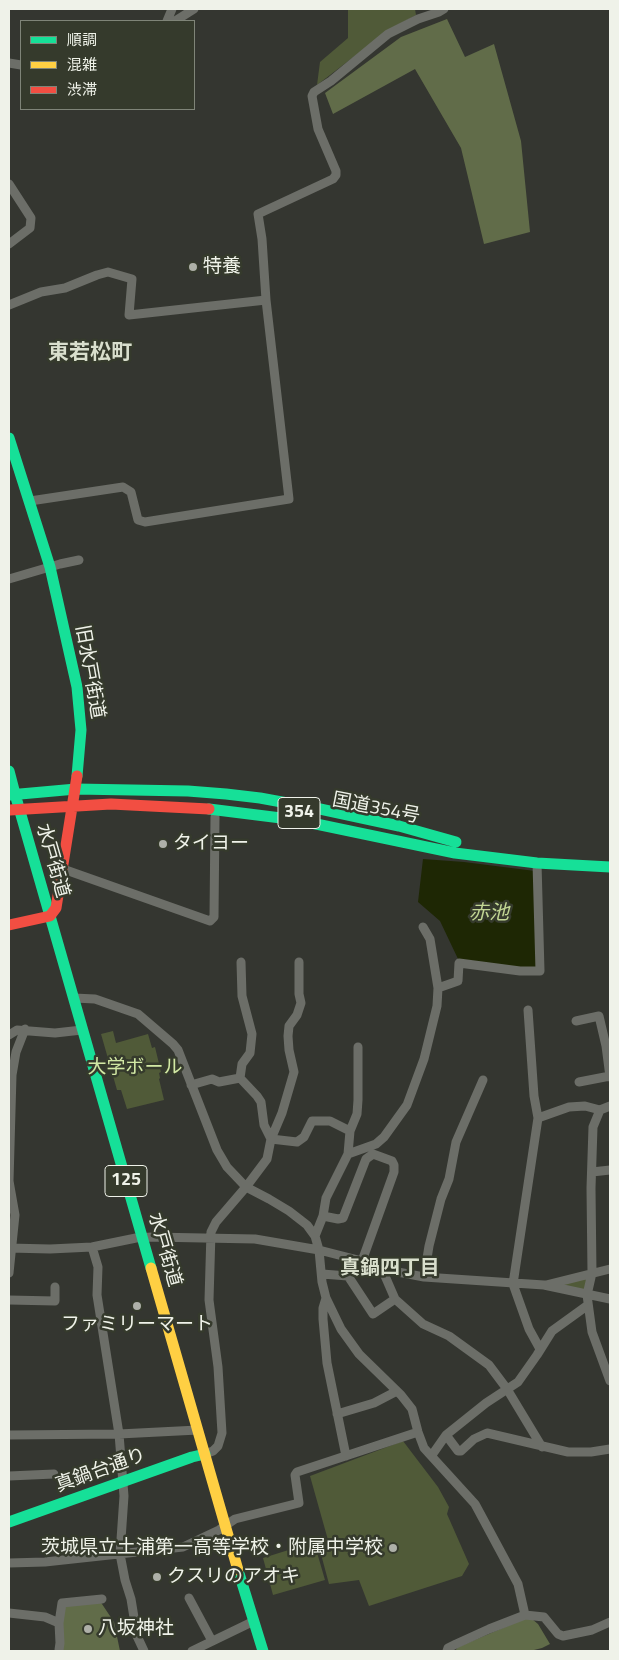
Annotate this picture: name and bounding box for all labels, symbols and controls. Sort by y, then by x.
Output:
legend [20,20,195,110]
text: 順調 [67,28,97,51]
text: 混雑 [67,53,97,76]
text: 渋滞 [67,78,97,101]
place label: 特養 [203,256,241,278]
marker: 特養 [187,261,199,273]
district label: 東若松町 [48,341,132,367]
street label: 旧水戸街道 [70,623,108,721]
street label: 国道354号 [330,789,422,829]
road number: 354 [278,798,320,828]
street label: 水戸街道 [31,821,73,901]
place label: タイヨー [173,833,249,855]
marker: タイヨー [157,838,169,850]
water label: 赤池 [469,902,509,926]
park label: 大学ボール [88,1057,182,1079]
road number: 125 [105,1166,147,1196]
street label: 水戸街道 [143,1210,185,1290]
district label: 真鍋四丁目 [340,1257,440,1281]
marker: ファミリーマート [131,1300,143,1312]
place label: ファミリーマート [61,1314,213,1336]
street label: 真鍋台通り [52,1444,150,1498]
place label: 茨城県立土浦第一高等学校・附属中学校 [41,1537,383,1559]
marker: 茨城県立土浦第一高等学校・附属中学校 [387,1542,399,1554]
place label: クスリのアオキ [167,1566,300,1588]
marker: クスリのアオキ [151,1571,163,1583]
place label: 八坂神社 [98,1618,174,1640]
marker: 八坂神社 [82,1623,94,1635]

